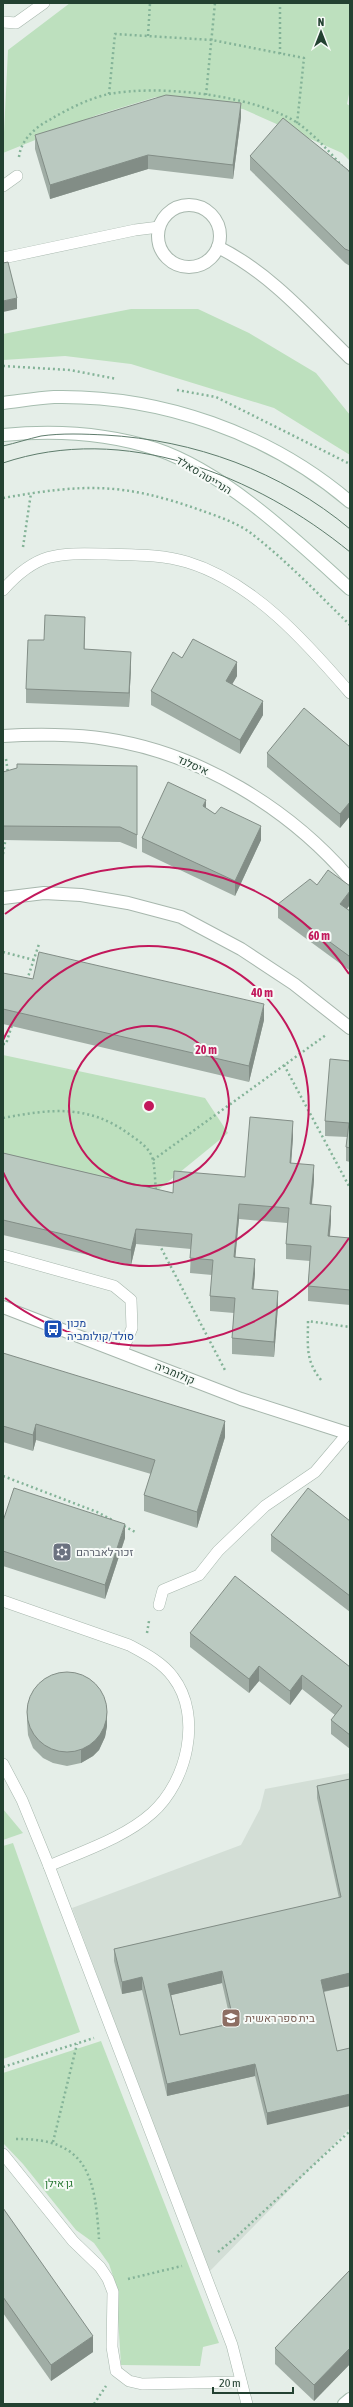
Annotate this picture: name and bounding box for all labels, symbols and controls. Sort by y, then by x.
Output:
north arrow [301,12,341,52]
text: N [318,16,324,28]
street label: הנרייטה סאלד [174,454,234,496]
street label: איסלנד [176,753,210,777]
text: 60 m [308,929,330,943]
text: 40 m [250,986,273,1000]
text: 20 m [195,1043,217,1057]
centre of rings [142,1099,156,1113]
place label: מכון סולד/קולומביה [67,1317,134,1342]
bus stop icon: מכון סולד/קולומביה [42,1318,64,1340]
street label: קולומביה [153,1360,197,1386]
synagogue icon: זכור לאברהם [51,1541,73,1563]
place label: זכור לאברהם [76,1546,133,1558]
school or university icon: בית ספר ראשית [220,2007,242,2029]
place label: בית ספר ראשית [245,2012,315,2024]
park label: גן אילן [45,2177,73,2189]
scale bar [213,2369,293,2395]
text: 20 m [219,2376,241,2390]

